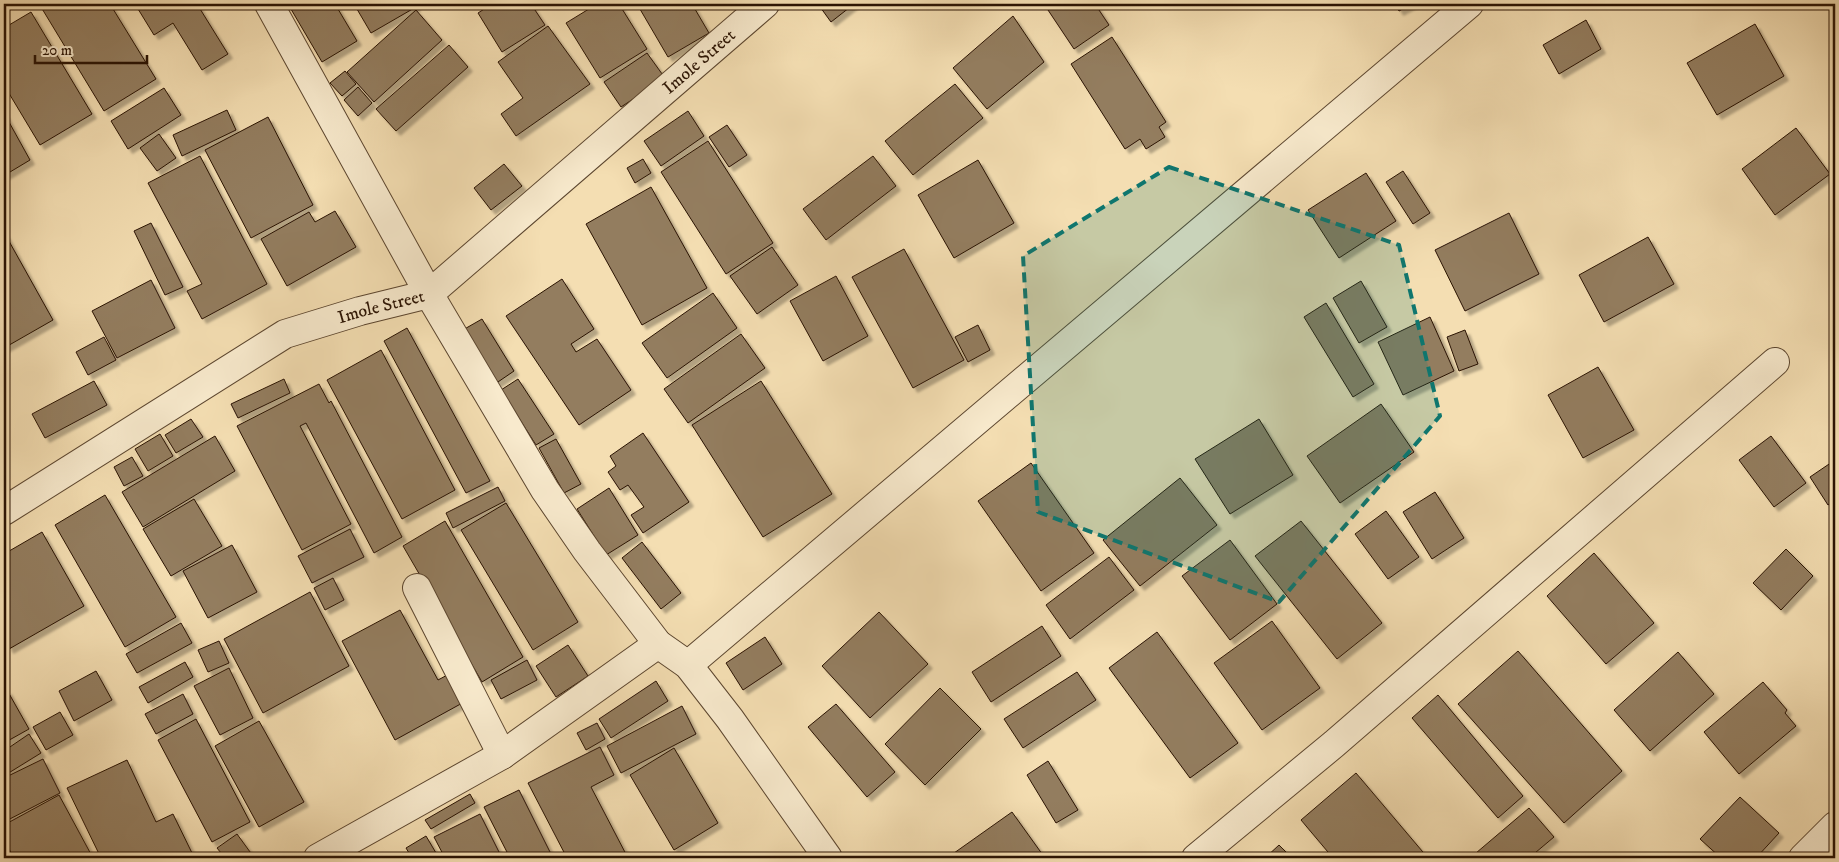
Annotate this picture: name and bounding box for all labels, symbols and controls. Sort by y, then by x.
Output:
street label: Imole Street [659,24,740,99]
scale bar [35,32,148,64]
text: 20 m [42,41,72,60]
street label: Imole Street [335,285,427,329]

